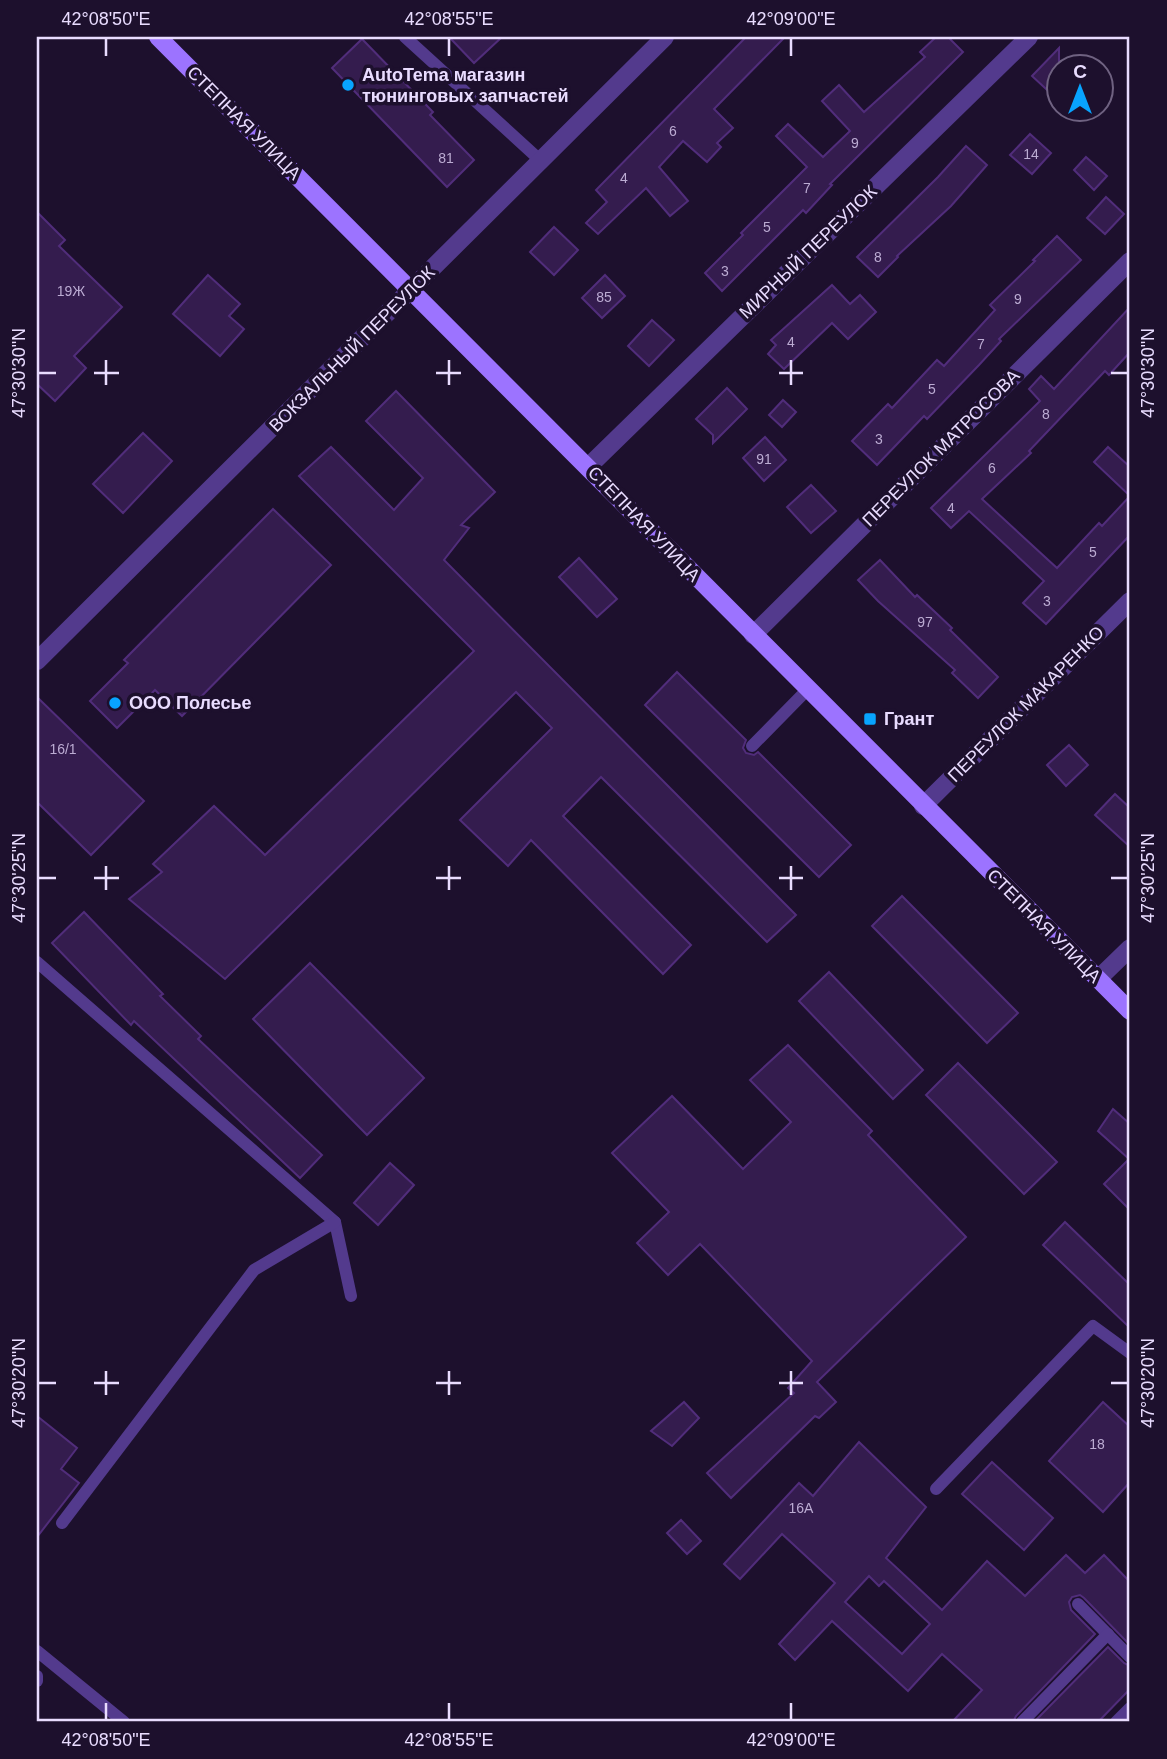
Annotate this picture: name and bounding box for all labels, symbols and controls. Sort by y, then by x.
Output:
text: 42°08'50"E [61,9,151,29]
text: 42°08'55"E [404,9,494,29]
text: 42°09'00"E [746,9,836,29]
north arrow [1044,52,1114,122]
text: С [1073,61,1087,82]
street label: СТЕПНАЯ УЛИЦА [183,62,305,184]
place label: AutoTema магазин тюнинговых запчастей [362,65,569,106]
marker: AutoTema магазин тюнинговых запчастей [340,77,356,93]
house number: 6 [669,123,677,139]
house number: 9 [851,135,859,151]
house number: 14 [1023,146,1039,162]
house number: 81 [438,150,454,166]
house number: 4 [620,170,628,186]
street label: МИРНЫЙ ПЕРЕУЛОК [735,180,881,323]
house number: 7 [803,180,811,196]
house number: 5 [763,219,771,235]
house number: 8 [874,249,882,265]
street label: ВОКЗАЛЬНЫЙ ПЕРЕУЛОК [264,261,439,436]
house number: 3 [721,263,729,279]
house number: 19Ж [57,283,85,299]
house number: 85 [596,289,612,305]
house number: 9 [1014,291,1022,307]
text: 47°30'30"N [9,328,29,418]
text: 47°30'30"N [1138,328,1158,418]
house number: 4 [787,334,795,350]
house number: 7 [977,336,985,352]
street label: ПЕРЕУЛОК МАТРОСОВА [859,366,1023,530]
house number: 5 [928,381,936,397]
house number: 8 [1042,406,1050,422]
house number: 3 [875,431,883,447]
house number: 91 [756,451,772,467]
house number: 6 [988,460,996,476]
street label: СТЕПНАЯ УЛИЦА [584,462,704,586]
house number: 4 [947,500,955,516]
house number: 5 [1089,544,1097,560]
house number: 3 [1043,593,1051,609]
house number: 97 [917,614,933,630]
street label: ПЕРЕУЛОК МАКАРЕНКО [944,622,1108,786]
place label: ООО Полесье [129,693,252,713]
marker: ООО Полесье [107,695,123,711]
place label: Грант [884,709,934,729]
marker: Грант [862,711,878,727]
house number: 16/1 [49,741,77,757]
text: 47°30'25"N [9,833,29,923]
text: 47°30'25"N [1138,833,1158,923]
street label: СТЕПНАЯ УЛИЦА [983,865,1105,987]
text: 47°30'20"N [9,1338,29,1428]
text: 47°30'20"N [1138,1338,1158,1428]
house number: 18 [1089,1436,1105,1452]
house number: 16А [789,1500,814,1516]
text: 42°08'50"E [61,1730,151,1750]
text: 42°08'55"E [404,1730,494,1750]
text: 42°09'00"E [746,1730,836,1750]

